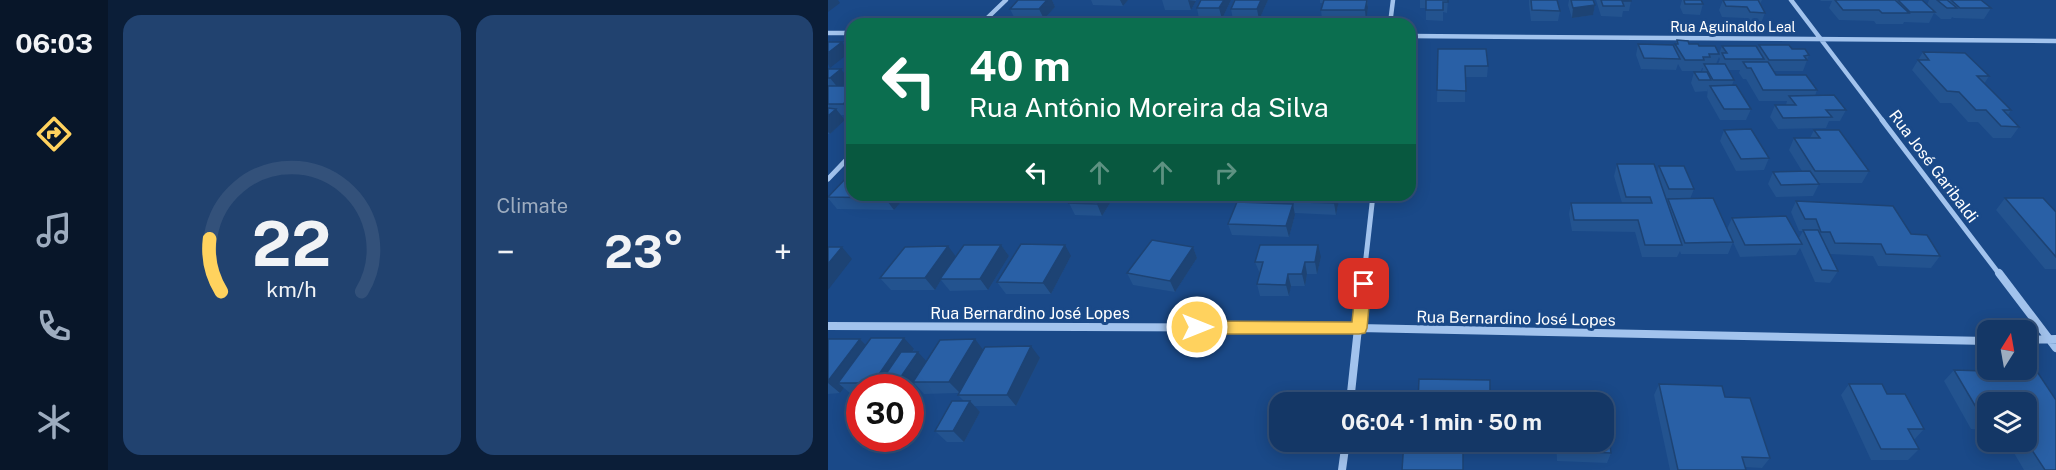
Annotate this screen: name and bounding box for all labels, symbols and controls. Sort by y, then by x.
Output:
street label: Rua Aguinaldo Leal [1670,19,1796,35]
text: 06:03 [15,27,93,59]
text: 40 m [969,41,1071,90]
icon: left [870,42,948,120]
text: Rua Antônio Moreira da Silva [969,91,1329,123]
street label: Rua José Garibaldi [1885,106,1982,226]
icon: directions [33,113,75,155]
icon: left [1020,156,1053,189]
icon: ahead [1083,156,1116,189]
icon: ahead [1146,156,1179,189]
icon: right [1209,156,1242,189]
text: Climate [497,194,568,218]
text: 22 [252,207,331,280]
icon: music [33,209,75,251]
text: 23° [604,225,684,278]
text: − [497,233,515,271]
text: + [774,233,792,271]
pin [1338,258,1389,309]
icon: arrive [1347,267,1380,300]
text: km/h [267,277,317,302]
position arrow [1165,295,1229,359]
street label: Rua Bernardino José Lopes [930,304,1130,323]
icon: phone [33,305,75,347]
street label: Rua Bernardino José Lopes [1416,307,1616,330]
north arrow [1977,320,2037,380]
map controls [1977,320,2037,452]
speed limit sign: 30 [846,374,924,452]
button: layers [1977,392,2037,452]
icon: climate [33,401,75,443]
text: 06:04 · 1 min · 50 m [1341,409,1542,435]

